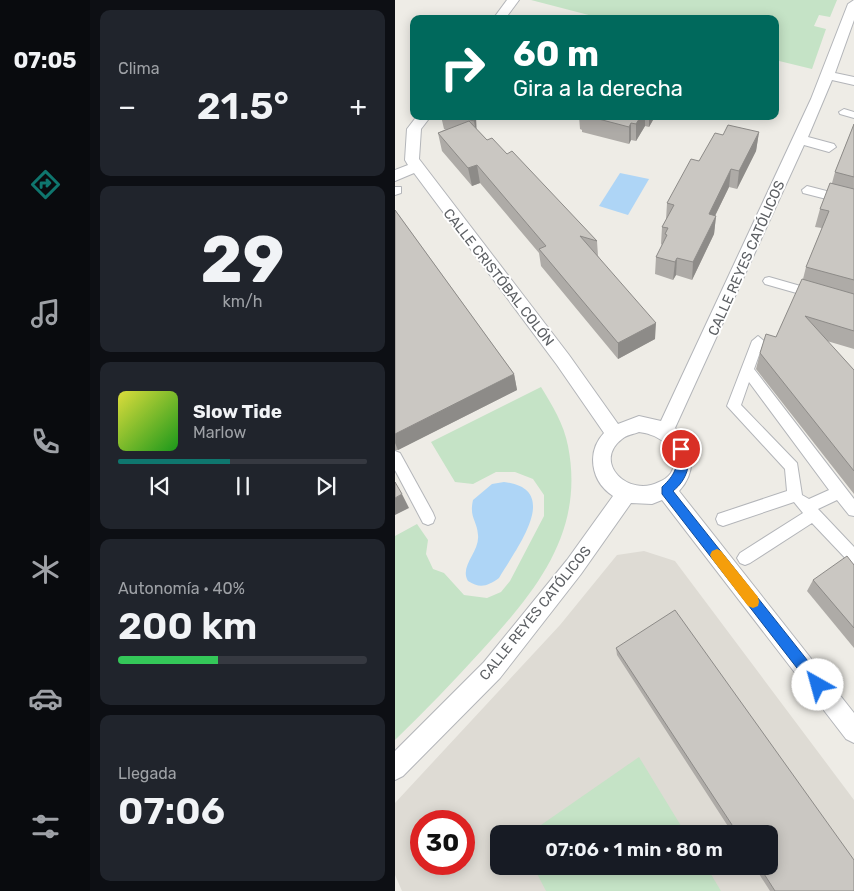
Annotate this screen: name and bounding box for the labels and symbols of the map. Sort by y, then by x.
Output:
street label: CALLE REYES CATÓLICOS [704,177,788,338]
street label: CALLE CRISTÓBAL COLÓN [440,205,558,349]
pin [660,428,702,470]
street label: CALLE REYES CATÓLICOS [475,542,595,684]
position arrow [791,658,843,710]
speed limit sign: 30 [410,810,475,875]

